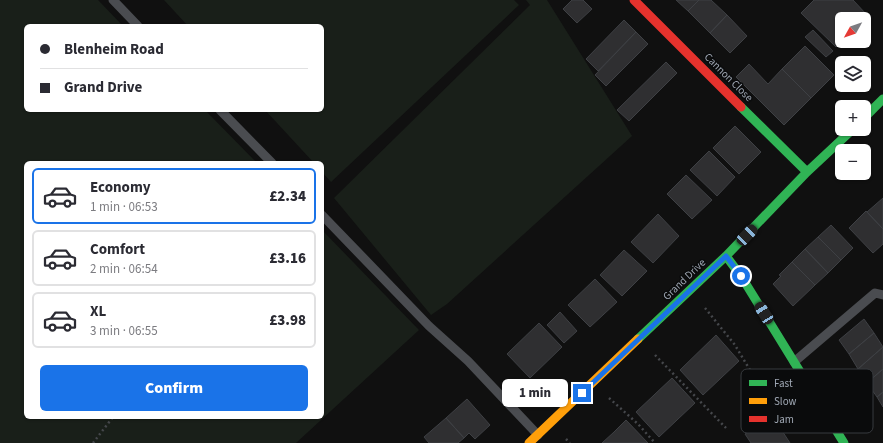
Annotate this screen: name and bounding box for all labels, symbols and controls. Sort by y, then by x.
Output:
north arrow [835,12,871,48]
map controls [835,12,871,180]
text: Blenheim Road [64,39,164,60]
street label: Cannon Close [701,50,757,105]
button: layers [835,56,871,92]
text: Grand Drive [64,77,142,98]
button: + [835,100,871,136]
button: − [835,144,871,180]
text: Economy [90,177,151,198]
icon: car [42,178,78,214]
text: £2.34 [269,186,306,207]
text: 1 min · 06:53 [90,198,158,216]
car [734,222,760,248]
text: Comfort [90,239,145,260]
icon: car [42,240,78,276]
text: £3.16 [269,248,306,269]
street label: Grand Drive [660,255,709,304]
text: 2 min · 06:54 [90,260,158,278]
route start [732,267,750,285]
car [753,300,775,326]
text: XL [90,301,106,322]
icon: car [42,302,78,338]
text: £3.98 [269,310,306,331]
text: 3 min · 06:55 [90,322,158,340]
button: Confirm [40,365,308,411]
legend [741,369,873,433]
text: Fast [774,376,793,391]
callout: 1 min [502,379,568,407]
text: 1 min [519,384,551,402]
route end [573,384,591,402]
text: Slow [774,394,797,409]
text: Jam [774,412,794,427]

